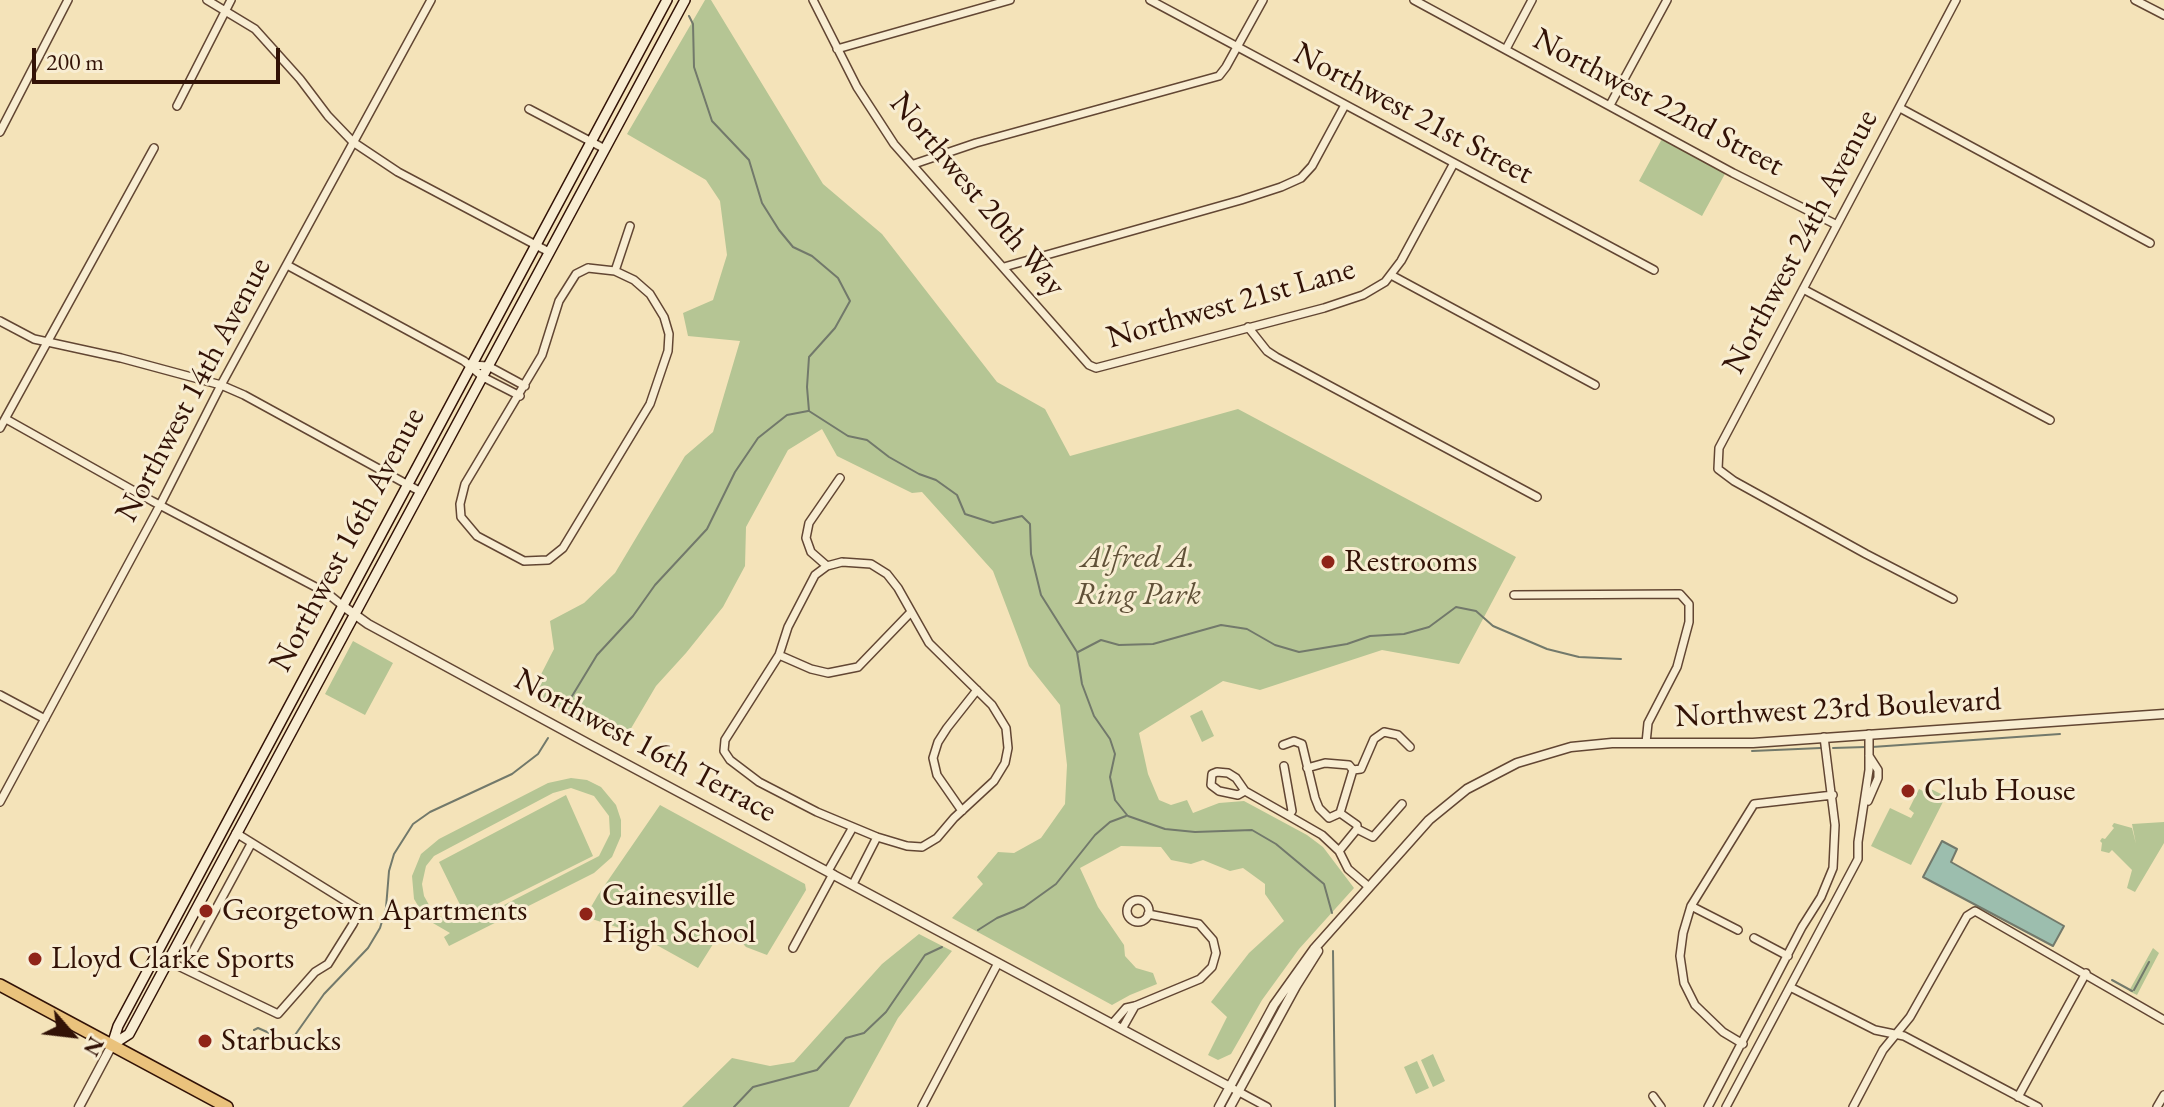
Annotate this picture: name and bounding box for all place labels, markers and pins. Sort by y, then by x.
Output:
place label: Restrooms [1344,543,1477,581]
marker: Restrooms [1319,553,1337,571]
place label: Club House [1924,772,2076,810]
marker: Club House [1899,782,1917,800]
place label: Gainesville High School [602,877,756,952]
place label: Georgetown Apartments [222,892,527,930]
marker: Georgetown Apartments [197,902,215,920]
marker: Gainesville High School [577,905,595,923]
place label: Lloyd Clarke Sports [51,940,294,978]
marker: Lloyd Clarke Sports [26,950,44,968]
place label: Starbucks [221,1022,341,1060]
marker: Starbucks [196,1032,214,1050]

